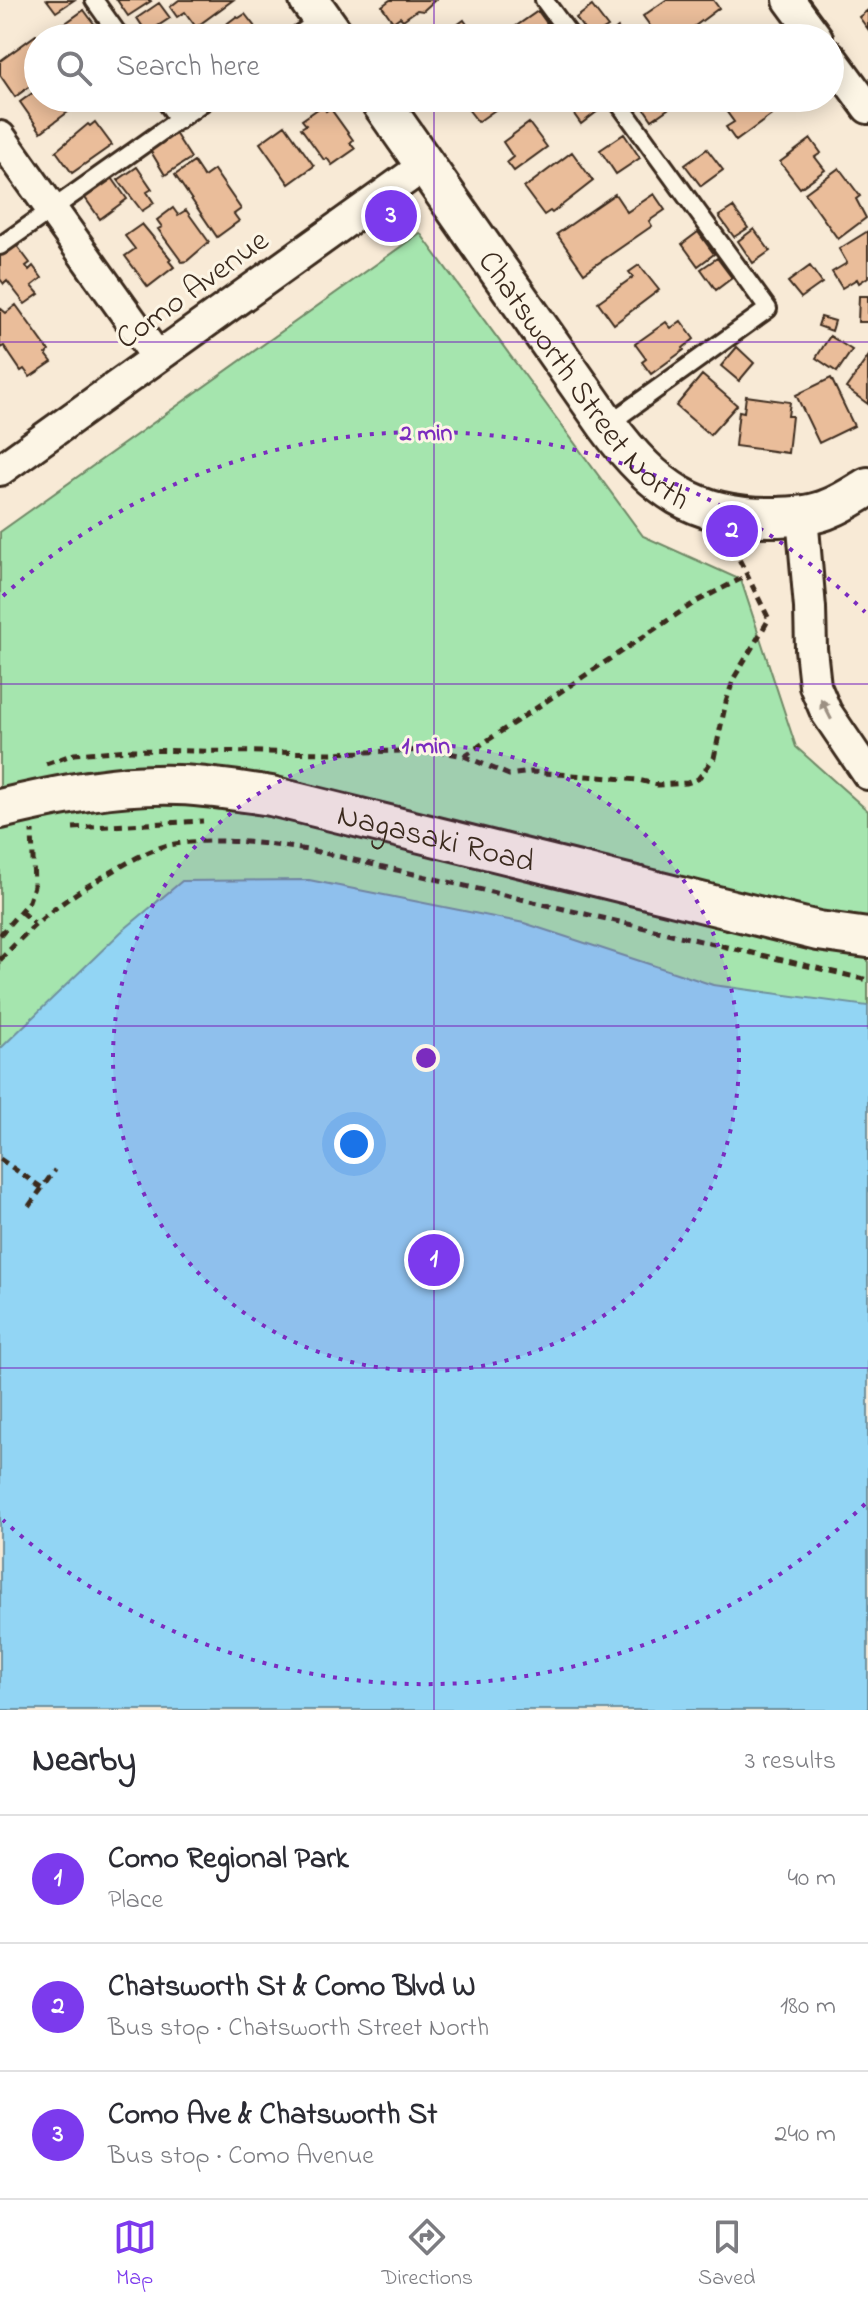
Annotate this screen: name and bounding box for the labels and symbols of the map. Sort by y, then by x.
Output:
pin: 3 [365,186,417,246]
street label: Como Avenue [107,219,280,363]
street label: Chatsworth Street North [465,242,697,524]
text: 2 min [399,417,453,452]
pin: 2 [706,501,758,561]
one-way arrow [819,697,833,720]
text: 1 min [402,730,450,765]
street label: Nagasaki Road [332,793,539,887]
centre of rings [412,1044,440,1072]
your location [334,1124,374,1164]
pin: 1 [408,1230,460,1290]

